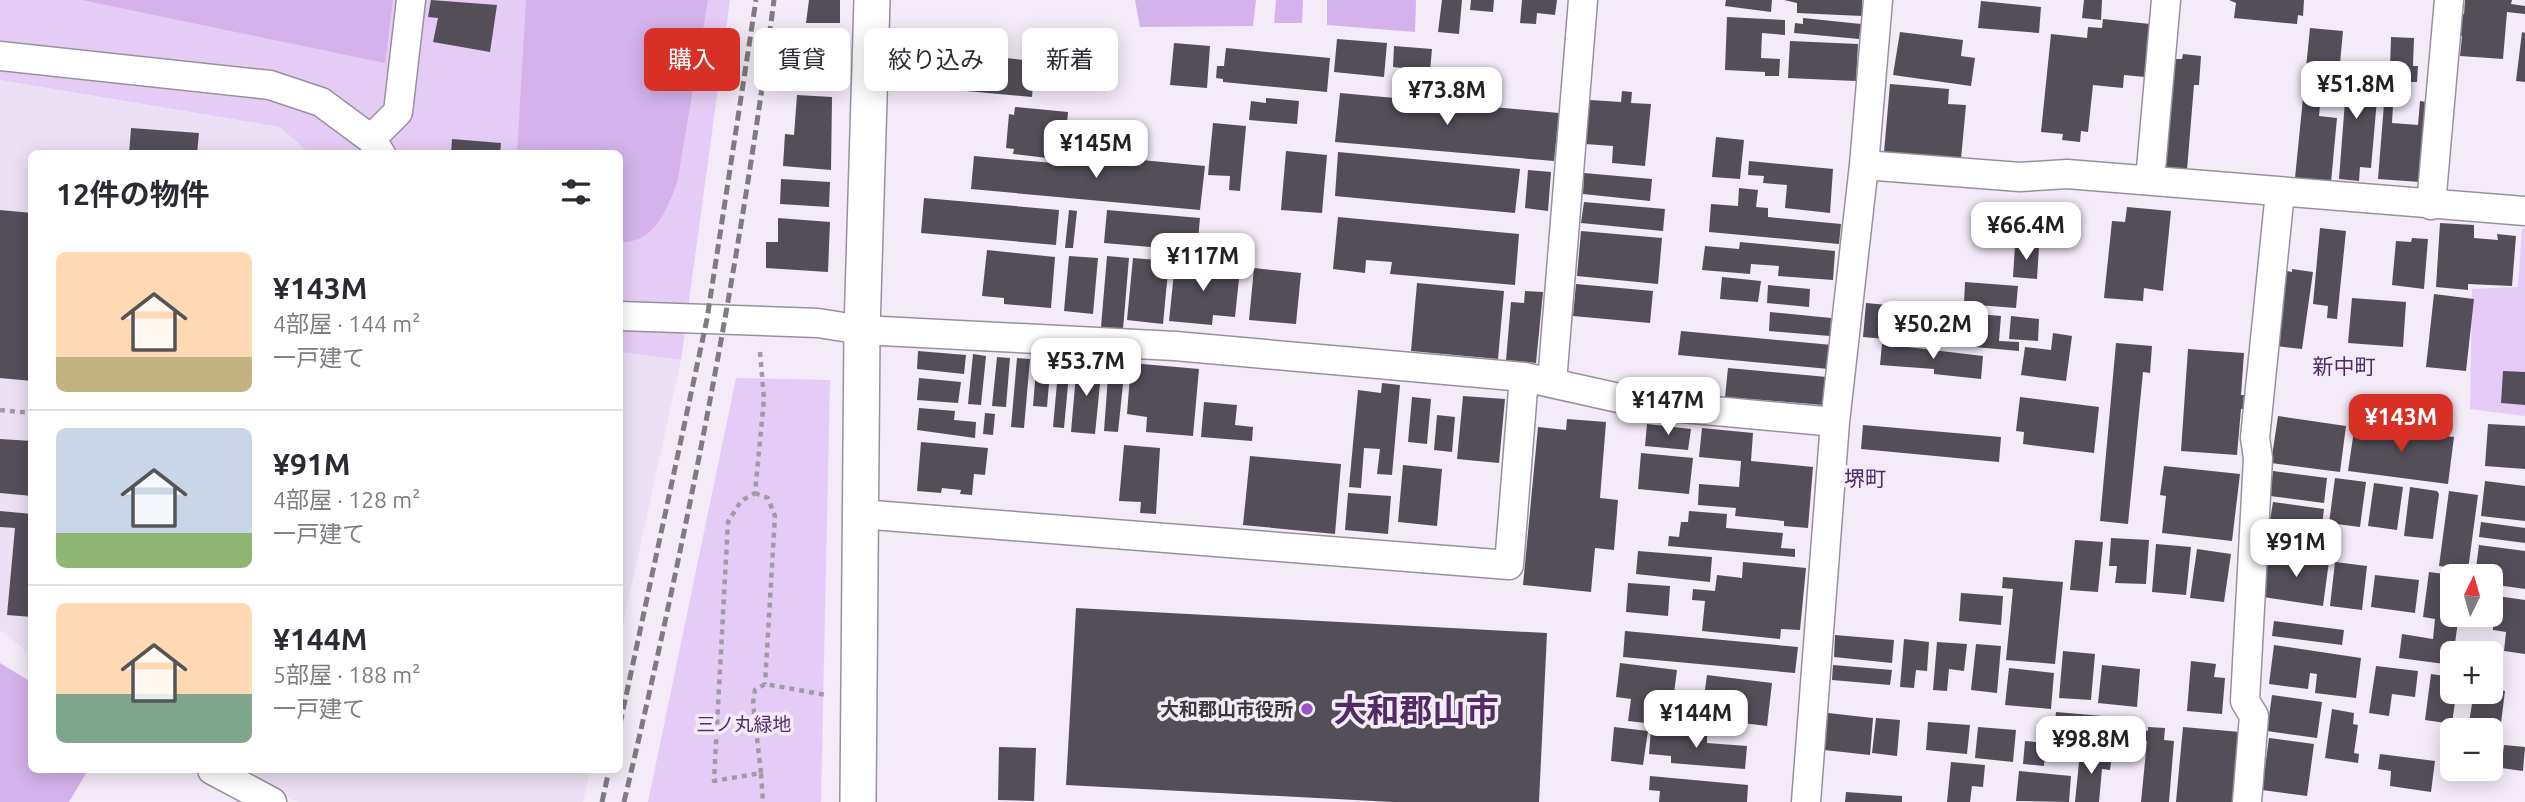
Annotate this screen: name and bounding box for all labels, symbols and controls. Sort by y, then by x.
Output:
chip: 購入 [644,28,740,91]
chip: 賃貸 [754,28,850,91]
chip: 絞り込み [864,28,1008,91]
chip: 新着 [1022,28,1118,91]
pin: ¥51.8M [2299,61,2413,121]
pin: ¥73.8M [1390,68,1504,127]
text: ¥51.8M [2317,71,2395,96]
text: ¥73.8M [1408,77,1486,102]
pin: ¥145M [1047,120,1145,180]
text: ¥145M [1060,130,1132,155]
icon: filters [557,173,595,211]
text: 12件の物件 [56,177,210,211]
pin: ¥66.4M [1969,202,2083,262]
text: ¥66.4M [1987,212,2065,237]
pin: ¥117M [1154,233,1252,293]
text: ¥117M [1167,243,1239,268]
text: ¥143M [273,271,367,305]
icon: home [112,280,196,364]
pin: ¥50.2M [1876,302,1990,361]
text: 4部屋 · 144 m² [273,311,420,336]
text: ¥50.2M [1894,311,1972,336]
pin: ¥53.7M [1029,338,1143,398]
text: 一戸建て [273,345,365,370]
text: ¥53.7M [1047,348,1125,373]
district label: 新中町 [2313,354,2376,378]
pin: ¥147M [1619,378,1717,437]
text: ¥147M [1632,387,1704,412]
pin: ¥143M [2352,394,2450,454]
text: ¥143M [2365,404,2437,429]
text: ¥91M [273,447,350,481]
icon: home [112,456,196,540]
district label: 堺町 [1844,466,1886,490]
text: 4部屋 · 128 m² [273,487,420,512]
pin: ¥91M [2255,520,2337,579]
text: 一戸建て [273,521,365,546]
text: ¥91M [2266,529,2326,554]
north arrow [2440,564,2502,626]
map controls [2440,564,2503,781]
text: ¥144M [273,622,367,656]
icon: home [112,631,196,715]
button: + [2440,641,2503,704]
text: 5部屋 · 188 m² [273,662,420,687]
pin: ¥144M [1647,690,1745,750]
district label: 大和郡山市 [1334,691,1499,728]
text: 一戸建て [273,696,365,721]
place label: 大和郡山市役所 [1160,698,1293,720]
text: ¥144M [1660,700,1732,725]
marker: 大和郡山市役所 [1299,701,1315,717]
park label: 三ノ丸緑地 [696,713,792,735]
pin: ¥98.8M [2034,716,2148,776]
button: − [2440,718,2503,781]
text: ¥98.8M [2052,726,2130,751]

